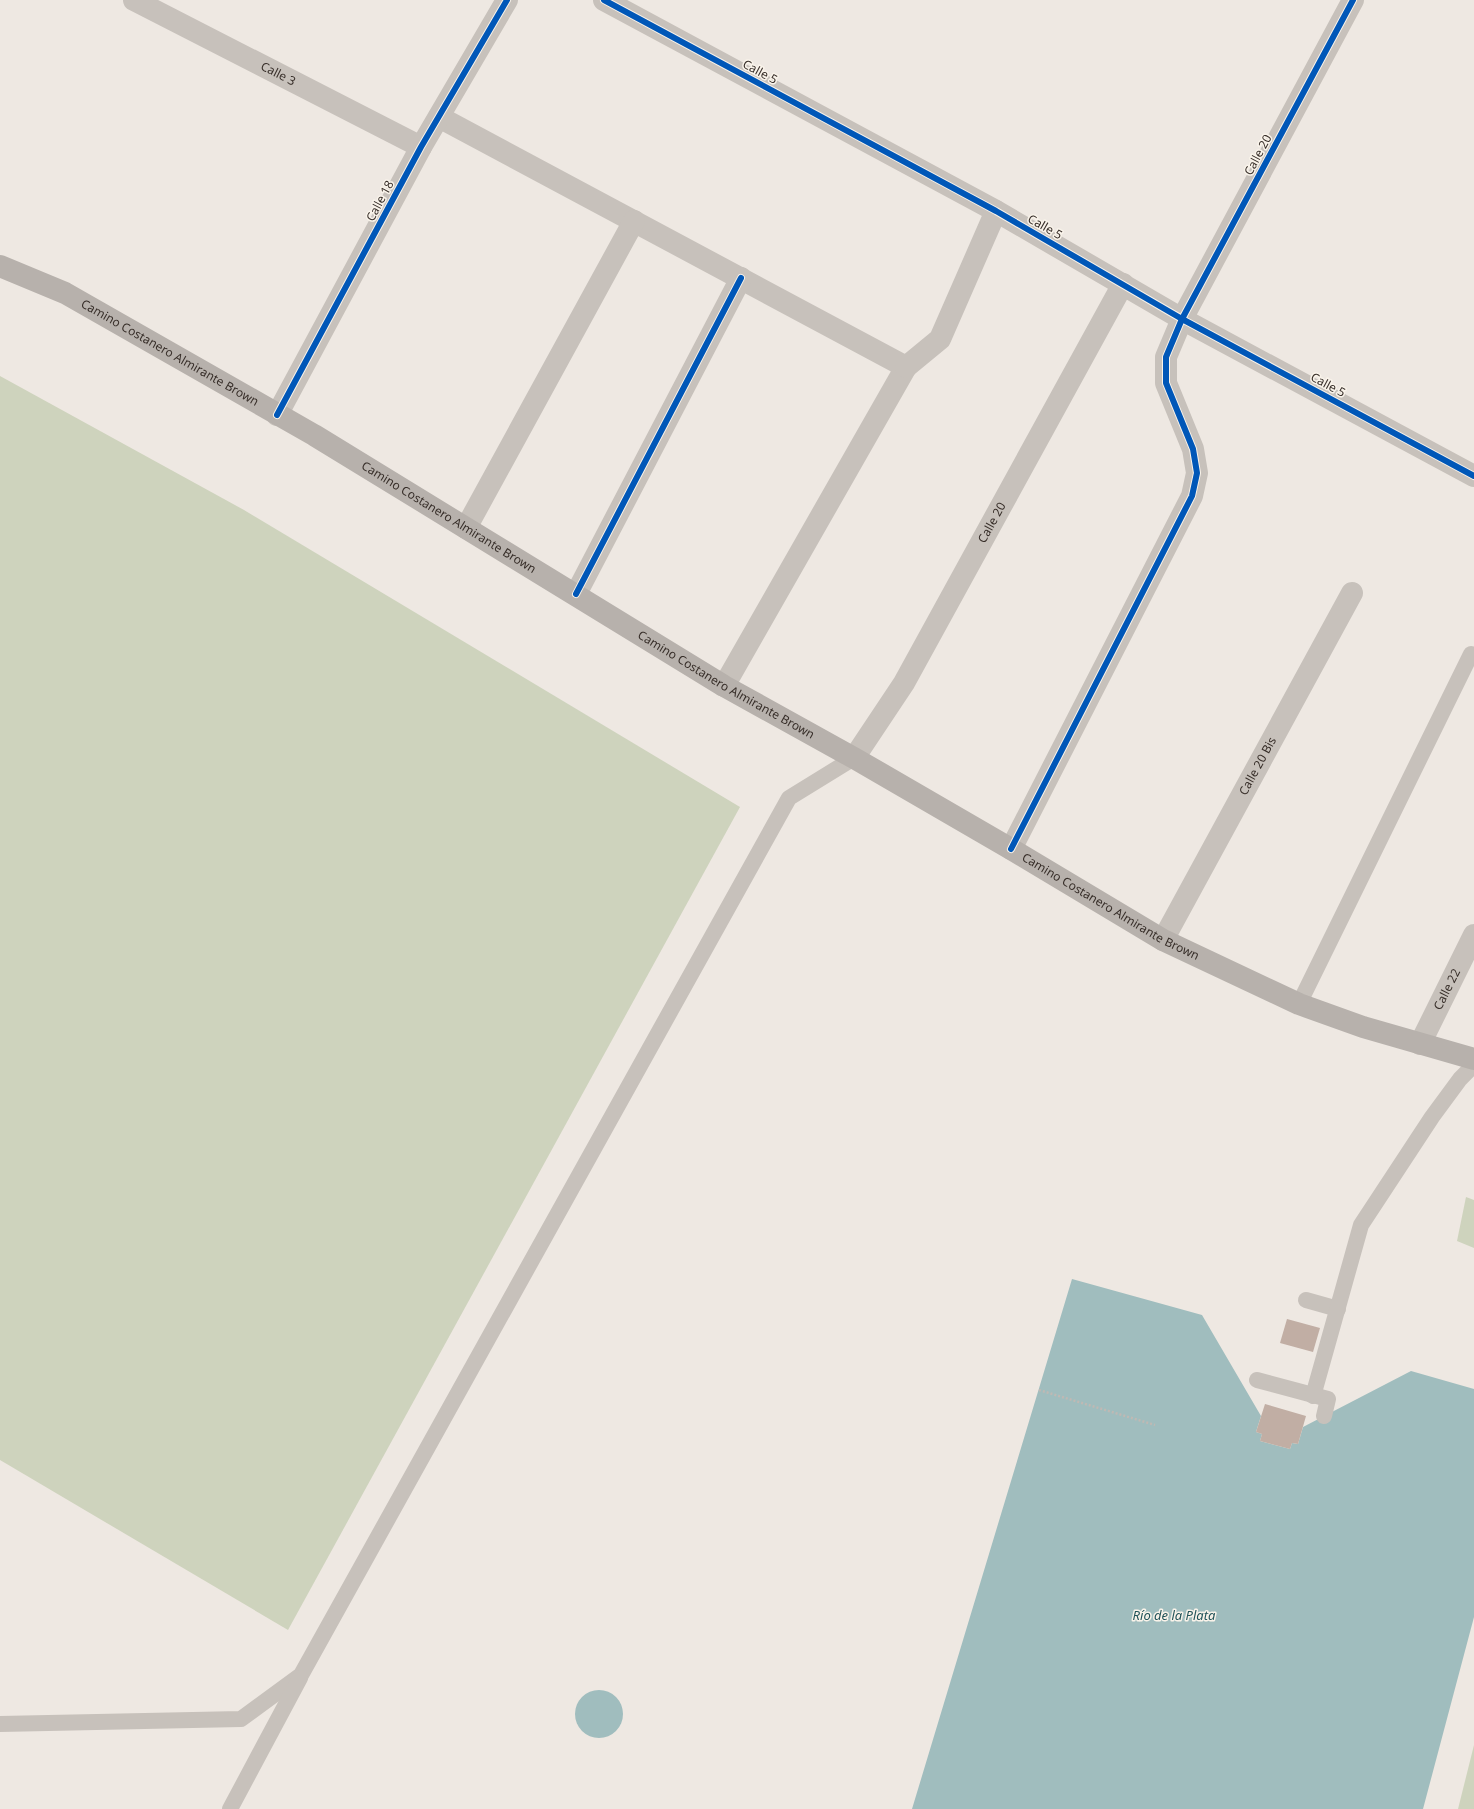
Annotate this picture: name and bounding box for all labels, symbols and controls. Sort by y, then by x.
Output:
street label: Calle 5 [740,55,781,88]
street label: Calle 3 [258,57,299,90]
street label: Calle 20 [1240,131,1275,178]
street label: Calle 18 [362,177,397,224]
street label: Calle 5 [1025,210,1066,243]
street label: Camino Costanero Almirante Brown [78,295,262,410]
street label: Calle 5 [1308,368,1349,401]
street label: Camino Costanero Almirante Brown [358,457,540,577]
street label: Calle 20 [973,499,1010,546]
street label: Camino Costanero Almirante Brown [635,626,818,743]
street label: Calle 20 Bis [1234,733,1280,798]
street label: Camino Costanero Almirante Brown [1019,849,1202,964]
street label: Calle 22 [1429,965,1464,1013]
water label: Río de la Plata [1133,1606,1216,1624]

